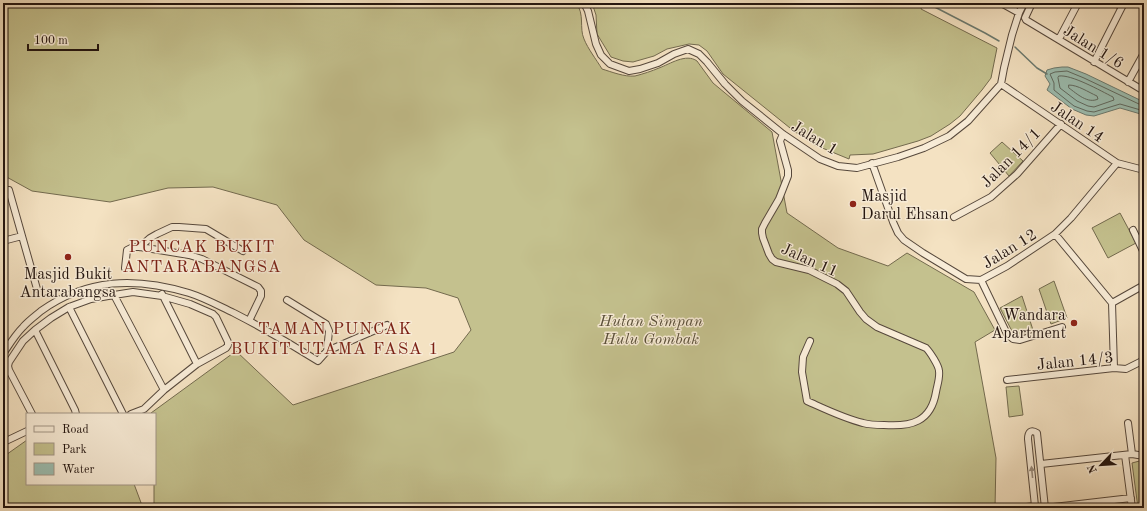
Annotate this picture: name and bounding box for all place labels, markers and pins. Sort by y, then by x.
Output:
place label: Masjid Darul Ehsan [861,189,949,223]
marker: Masjid Darul Ehsan [848,199,858,209]
marker: Masjid Bukit Antarabangsa [63,252,73,262]
place label: Masjid Bukit Antarabangsa [19,267,117,301]
place label: Wandara Apartment [991,308,1066,342]
marker: Wandara Apartment [1069,318,1079,328]

